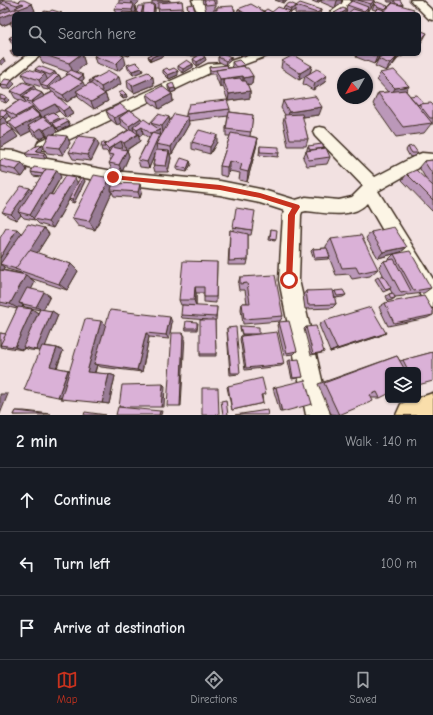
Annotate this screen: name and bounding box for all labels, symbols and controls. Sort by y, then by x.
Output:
search box [12,12,421,56]
icon: search [26,23,48,45]
text: Search here [58,25,136,43]
north arrow [337,68,373,104]
route end [104,168,122,186]
route start [280,271,298,289]
map controls [385,367,421,403]
button: layers [385,367,421,403]
text: 2 min [16,432,57,451]
text: Walk · 140 m [345,434,417,449]
icon: ahead [16,489,38,511]
text: Continue [54,491,111,509]
text: 40 m [388,492,417,507]
icon: left [16,553,38,575]
text: Turn left [54,555,110,573]
text: 100 m [381,556,417,571]
icon: arrive [16,617,38,639]
text: Arrive at destination [54,619,185,637]
tab: Map [56,669,78,706]
tab: Directions [190,669,237,706]
tab: Saved [349,669,377,706]

